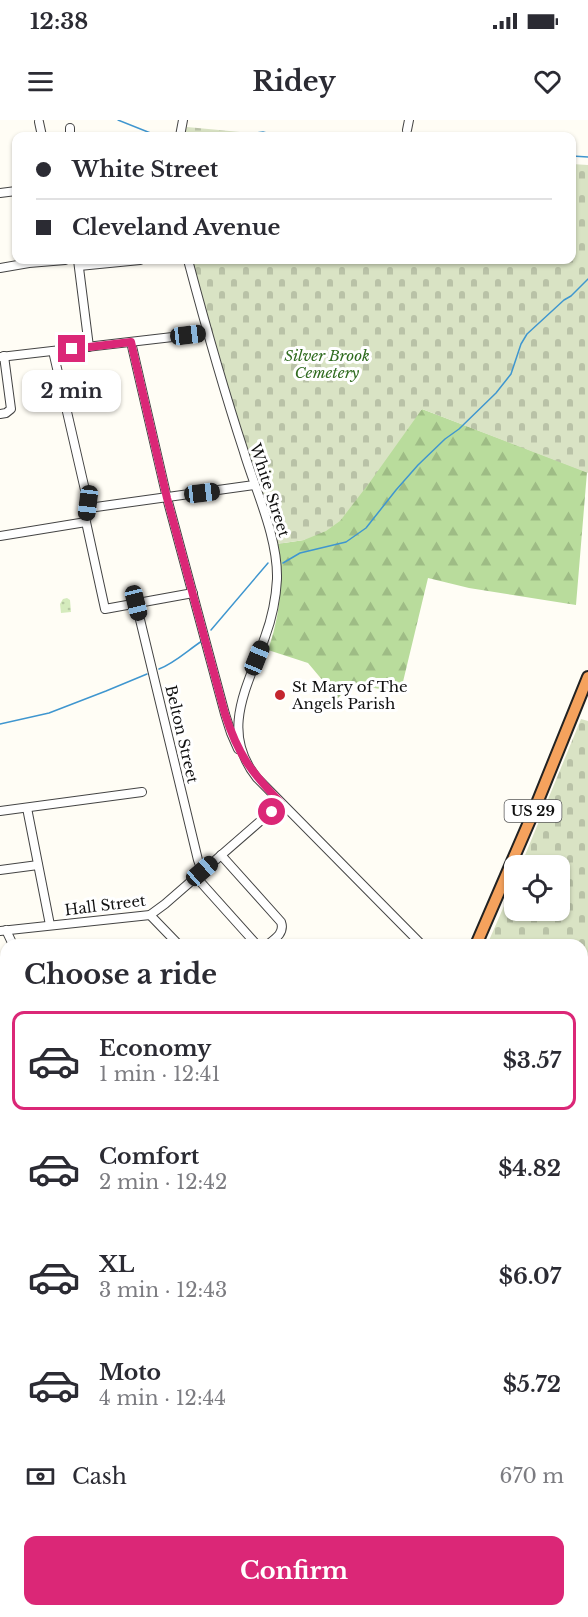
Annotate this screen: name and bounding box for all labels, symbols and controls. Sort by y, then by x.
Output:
text: 12:38 [30,8,88,35]
icon: menu [24,65,57,98]
text: Ridey [252,65,336,98]
icon: heart [531,65,564,98]
text: White Street [72,156,218,183]
text: Cleveland Avenue [72,214,280,241]
car [169,324,207,346]
route end [58,335,85,362]
park label: Silver Brook Cemetery [284,346,370,382]
callout: 2 min [22,370,122,412]
text: 2 min [40,379,103,403]
street label: White Street [246,440,294,539]
car [183,482,221,504]
car [77,484,99,522]
car [123,583,149,623]
car [242,638,272,678]
place label: St Mary of The Angels Parish [291,677,408,713]
street label: Belton Street [161,683,203,785]
marker: St Mary of The Angels Parish [273,688,287,702]
route start [258,798,285,825]
road number: US 29 [504,800,562,822]
car [183,852,221,890]
map controls [504,855,570,921]
button: locate [504,855,570,921]
street label: Hall Street [63,891,147,919]
text: Choose a ride [24,958,217,991]
icon: car [27,1034,81,1088]
text: Economy [99,1035,211,1062]
text: $3.57 [503,1047,561,1074]
text: 1 min · 12:41 [99,1062,220,1086]
icon: car [27,1142,81,1196]
text: Comfort [99,1143,199,1170]
text: $4.82 [498,1155,561,1182]
text: 2 min · 12:42 [99,1170,227,1194]
icon: car [27,1250,81,1304]
text: XL [99,1251,134,1278]
text: $6.07 [499,1263,561,1290]
text: 3 min · 12:43 [99,1278,227,1302]
icon: car [27,1358,81,1412]
text: Moto [99,1359,161,1386]
text: $5.72 [503,1371,561,1398]
text: 4 min · 12:44 [99,1386,226,1410]
icon: cash [24,1460,57,1493]
text: Cash [72,1463,127,1490]
text: 670 m [500,1464,564,1488]
button: Confirm [24,1536,564,1605]

